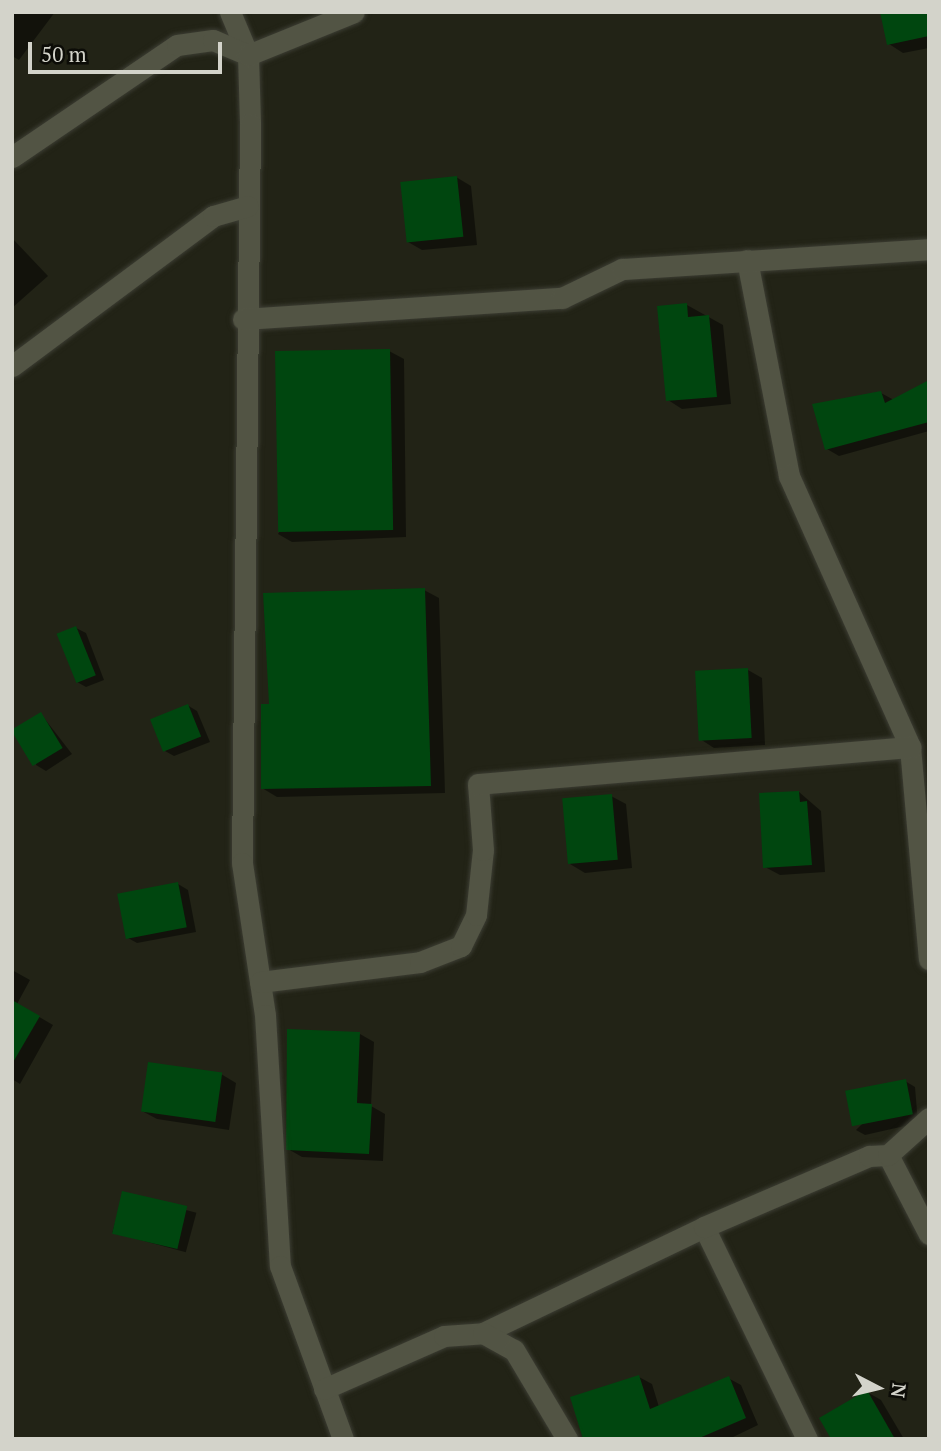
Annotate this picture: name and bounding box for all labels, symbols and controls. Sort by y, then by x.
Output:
scale bar [32,28,226,72]
text: 50 m [41,40,87,68]
north arrow [843,1353,913,1423]
text: N [886,1382,913,1399]

